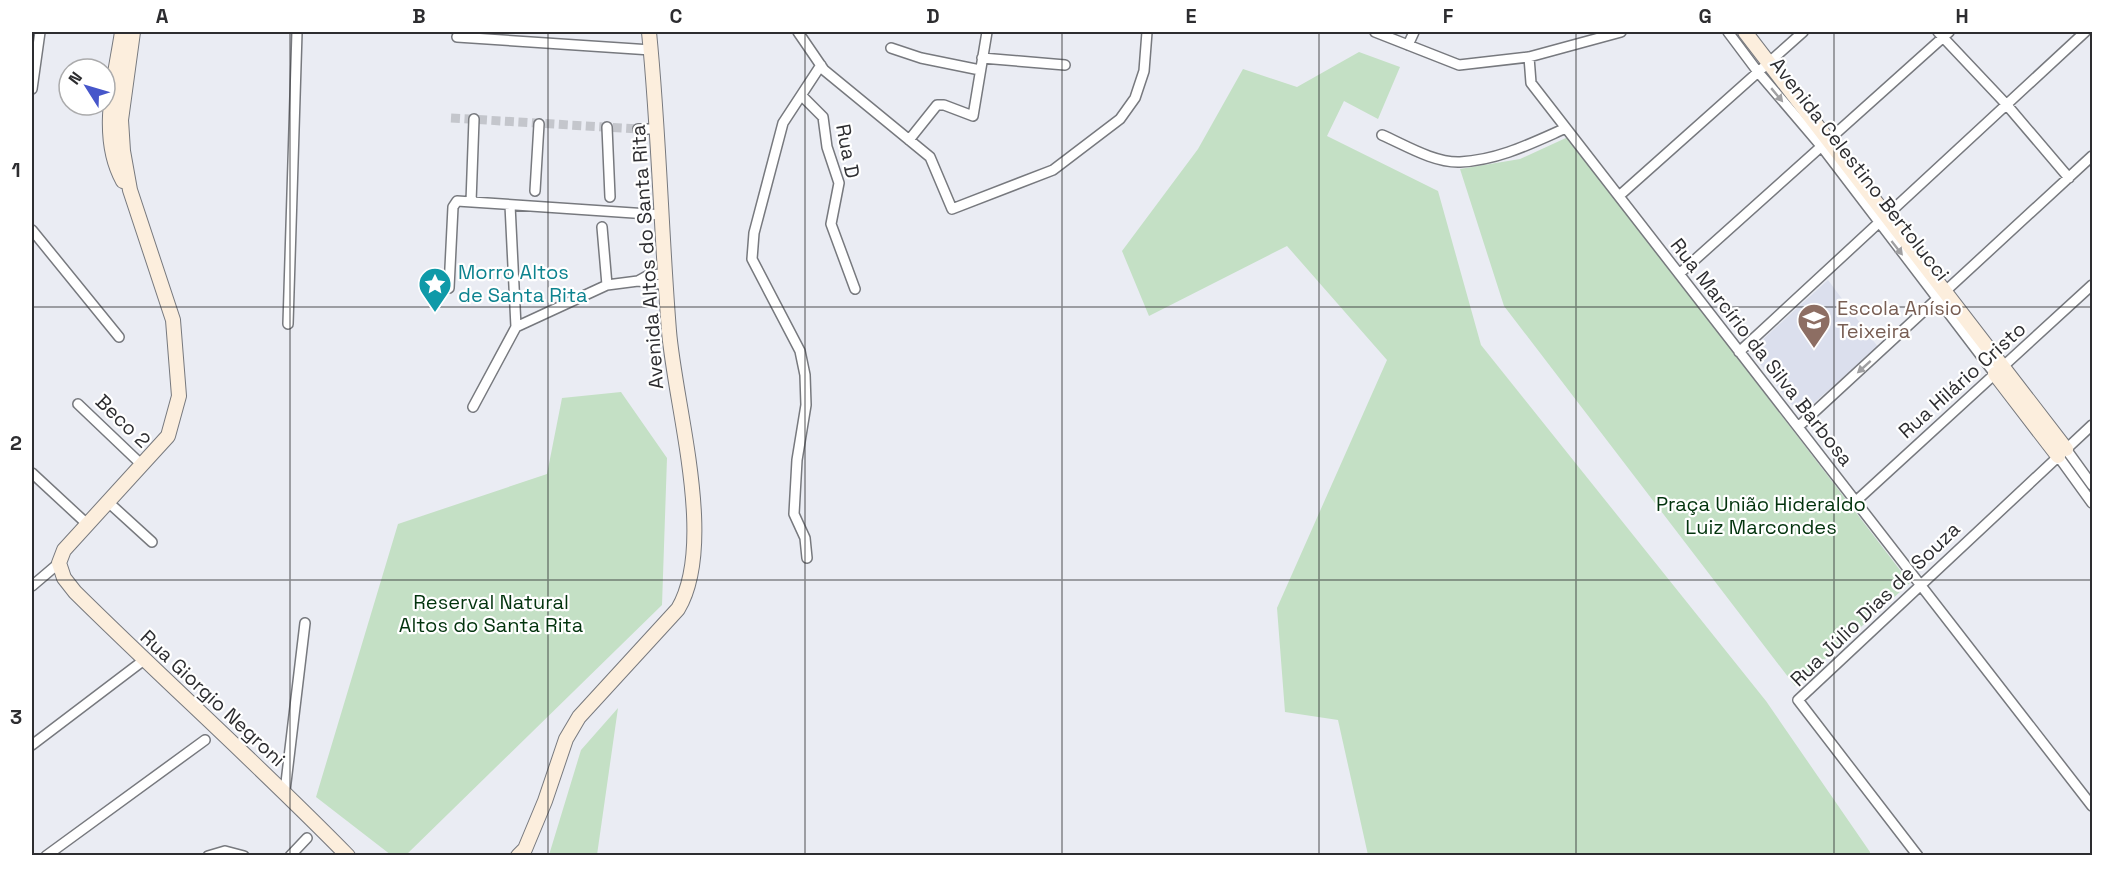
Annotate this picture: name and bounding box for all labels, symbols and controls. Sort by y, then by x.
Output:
text: A [156,3,169,29]
text: B [412,3,426,29]
text: C [670,3,683,29]
text: D [926,3,940,29]
text: E [1185,3,1197,29]
text: F [1443,3,1454,29]
text: G [1698,3,1712,29]
text: H [1955,3,1969,29]
street label: Avenida Celestino Bertolucci [1765,52,1955,286]
north arrow [57,57,117,117]
text: N [64,68,87,89]
one-way arrow [1770,87,1783,102]
street label: Rua D [830,122,866,180]
street label: Avenida Altos do Santa Rita [625,124,669,390]
text: 1 [11,157,21,183]
street label: Rua Marcírio da Silva Barbosa [1665,233,1859,471]
one-way arrow [1891,240,1903,255]
place label: Morro Altos de Santa Rita [458,259,588,308]
place icon: Morro Altos de Santa Rita [417,266,453,313]
place label: Escola Anísio Teixeira [1837,295,1962,344]
school or university icon: Escola Anísio Teixeira [1796,302,1832,349]
street label: Rua Hilário Cristo [1893,316,2031,444]
one-way arrow [1856,360,1871,374]
street label: Beco 2 [90,389,156,453]
text: 2 [10,430,22,456]
park label: Praça União Hideraldo Luiz Marcondes [1656,491,1866,540]
street label: Rua Júlio Dias de Souza [1785,516,1965,692]
park label: Reserval Natural Altos do Santa Rita [399,589,583,638]
street label: Rua Giorgio Negroni [135,624,291,772]
text: 3 [10,704,22,730]

